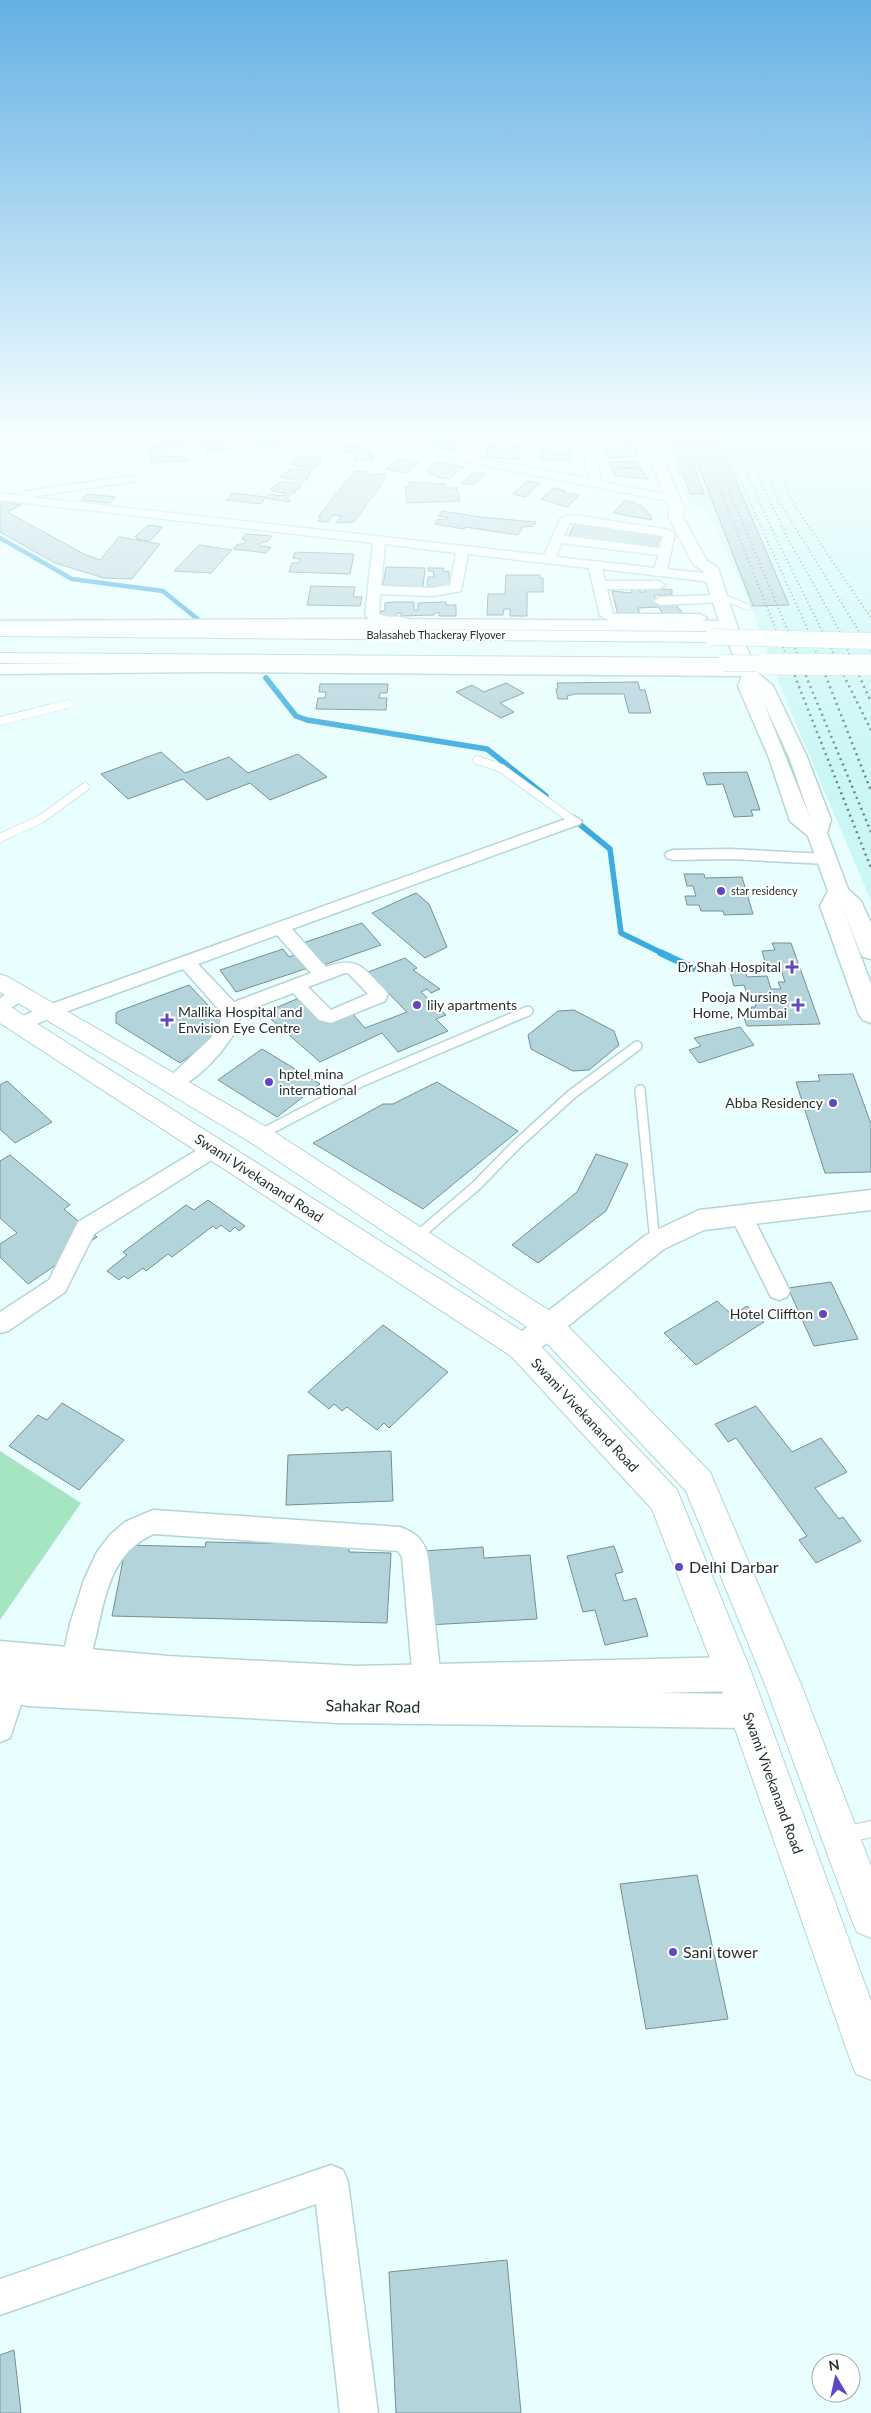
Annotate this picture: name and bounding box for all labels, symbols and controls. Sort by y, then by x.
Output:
street label: Balasaheb Thackeray Flyover [367,628,505,641]
place label: star residency [731,884,798,897]
marker: star residency [715,885,727,897]
place label: Dr Shah Hospital [678,958,781,975]
marker: Dr Shah Hospital [785,960,799,974]
place label: Pooja Nursing Home, Mumbai [693,988,787,1021]
place label: lily apartments [427,996,517,1013]
marker: Pooja Nursing Home, Mumbai [791,998,805,1012]
marker: lily apartments [411,999,423,1011]
place label: Mallika Hospital and Envision Eye Centre [178,1003,303,1036]
marker: Mallika Hospital and Envision Eye Centre [160,1013,174,1027]
place label: hptel mina international [279,1065,357,1098]
marker: hptel mina international [263,1076,275,1088]
place label: Abba Residency [725,1094,824,1111]
marker: Abba Residency [827,1097,839,1109]
street label: Swami Vivekanand Road [192,1130,327,1225]
place label: Hotel Cliffton [730,1305,813,1322]
marker: Hotel Cliffton [817,1308,829,1320]
street label: Swami Vivekanand Road [528,1354,643,1475]
place label: Delhi Darbar [689,1557,779,1576]
marker: Delhi Darbar [673,1561,685,1573]
street label: Sahakar Road [326,1695,420,1716]
street label: Swami Vivekanand Road [740,1710,807,1856]
place label: Sani tower [683,1942,758,1961]
marker: Sani tower [667,1946,679,1958]
north arrow [811,2353,861,2403]
text: N [827,2355,841,2374]

